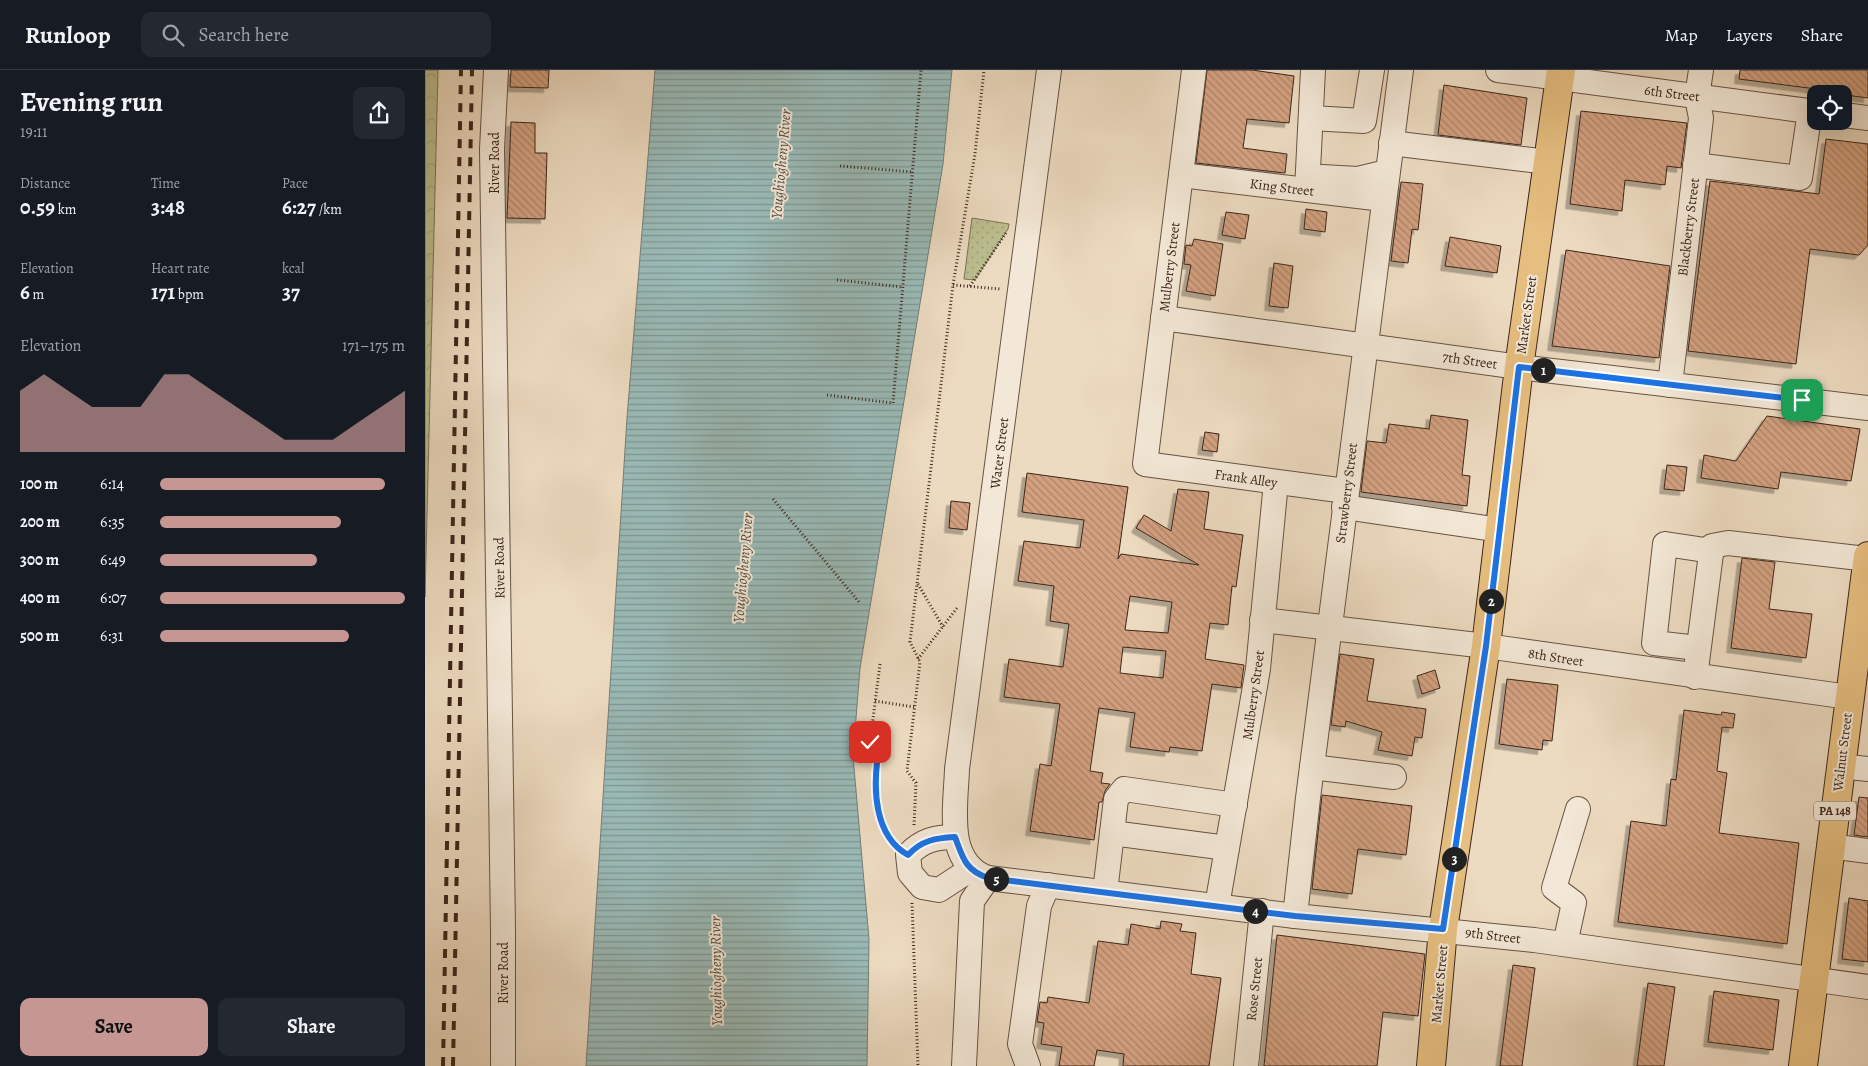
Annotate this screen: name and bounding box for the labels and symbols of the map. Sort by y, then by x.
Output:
street label: 6th Street [1643,81,1701,106]
water label: Youghiogheny River [766,108,796,219]
street label: River Road [485,132,504,194]
street label: King Street [1249,174,1316,201]
street label: Blackberry Street [1673,176,1704,277]
street label: Mulberry Street [1155,221,1184,313]
street label: Market Street [1512,275,1541,355]
street label: 7th Street [1441,347,1499,374]
pin: 1 [1531,358,1555,382]
pin [1781,379,1823,421]
street label: Water Street [986,416,1013,491]
street label: Strawberry Street [1331,441,1362,544]
street label: Frank Alley [1213,465,1279,492]
water label: Youghiogheny River [728,512,758,623]
street label: River Road [489,536,510,599]
pin: 2 [1479,588,1503,614]
street label: 8th Street [1527,644,1585,671]
street label: Mulberry Street [1238,649,1269,741]
street label: Walnut Street [1828,711,1857,793]
pin [849,721,891,763]
road number: PA 148 [1814,801,1856,820]
pin: 3 [1441,846,1467,872]
pin: 5 [983,866,1009,892]
pin: 4 [1243,898,1267,924]
water label: Youghiogheny River [705,915,727,1026]
street label: 9th Street [1464,923,1522,948]
street label: River Road [494,942,513,1004]
street label: Market Street [1427,944,1452,1024]
street label: Rose Street [1242,956,1267,1022]

